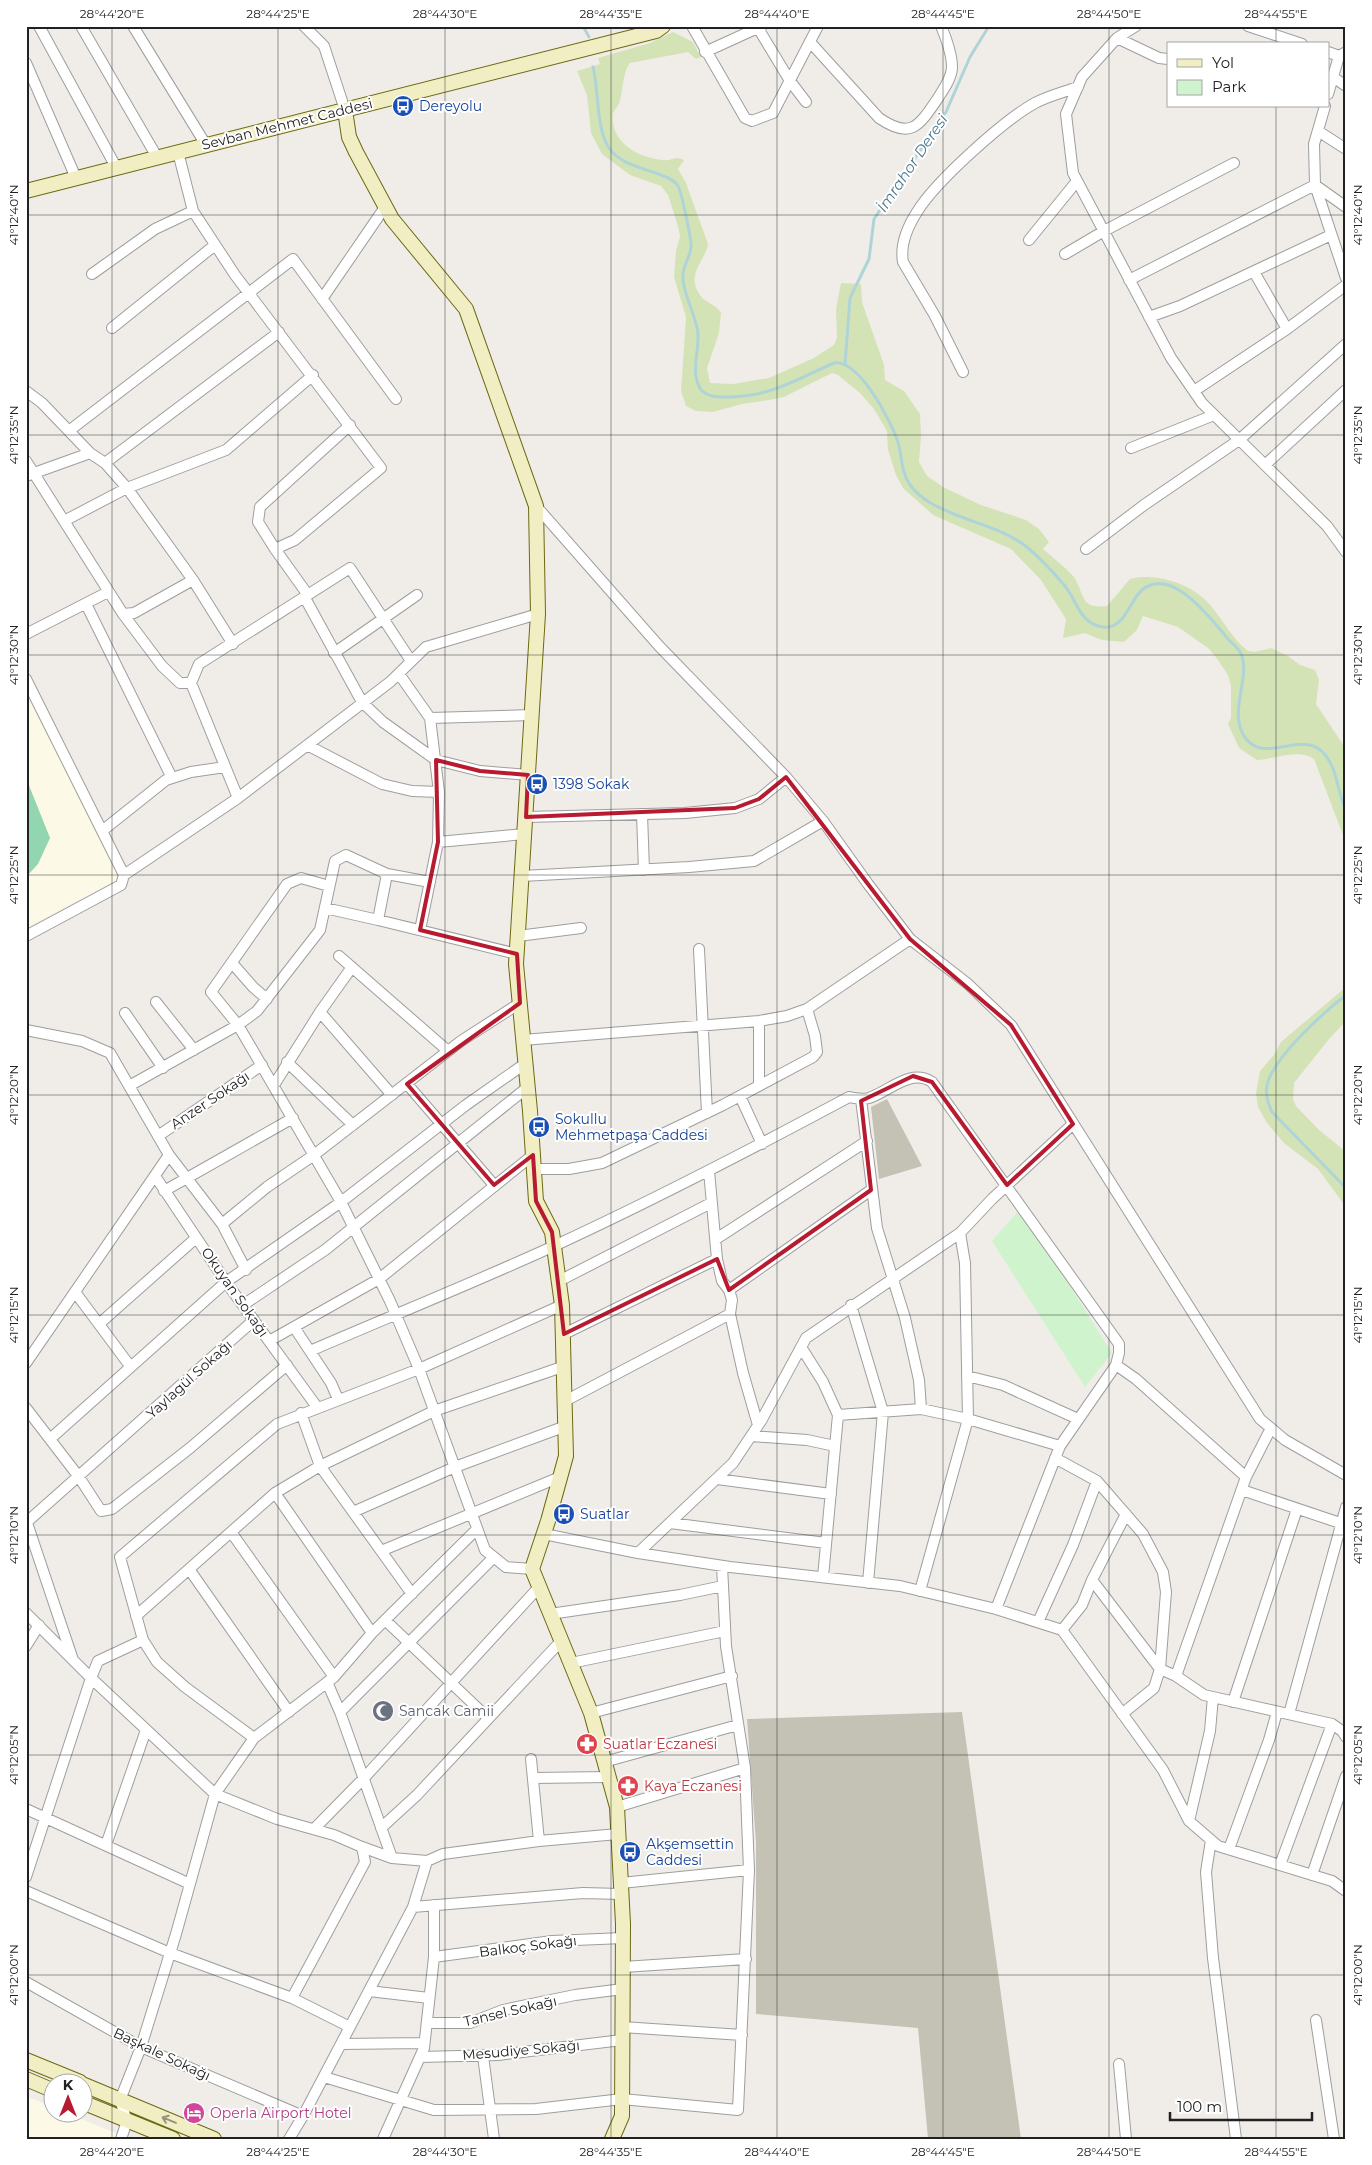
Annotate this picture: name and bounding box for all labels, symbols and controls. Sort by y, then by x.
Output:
text: 28°44'20"E [80,6,144,21]
text: 28°44'25"E [246,6,310,21]
text: 28°44'30"E [413,6,477,21]
text: 28°44'35"E [579,6,643,21]
text: 28°44'40"E [745,6,809,21]
text: 28°44'45"E [911,6,975,21]
text: 28°44'50"E [1077,6,1141,21]
text: 28°44'55"E [1244,6,1308,21]
legend [1167,42,1330,108]
text: Yol [1212,53,1234,72]
text: Park [1212,77,1246,96]
street label: Sevban Mehmet Caddesi [200,94,374,154]
bus stop icon: Dereyolu [391,94,415,118]
place label: Dereyolu [419,97,482,115]
water label: İmrahor Deresi [872,110,952,215]
text: 41°12'40"N [6,185,21,245]
text: 41°12'40"N [1350,185,1365,245]
text: 41°12'35"N [6,406,21,464]
text: 41°12'35"N [1350,406,1365,464]
text: 41°12'30"N [6,625,21,685]
text: 41°12'30"N [1350,625,1365,685]
bus stop icon: 1398 Sokak [525,772,549,796]
place label: 1398 Sokak [553,775,630,793]
text: 41°12'25"N [6,845,21,905]
text: 41°12'25"N [1350,845,1365,905]
text: 41°12'20"N [6,1065,21,1125]
text: 41°12'20"N [1350,1065,1365,1125]
street label: Anzer Sokağı [167,1067,253,1133]
place label: Sokullu Mehmetpaşa Caddesi [555,1110,708,1144]
bus stop icon: Sokullu Mehmetpaşa Caddesi [527,1115,551,1139]
street label: Okuyan Sokağı [197,1244,273,1340]
text: 41°12'15"N [6,1286,21,1344]
text: 41°12'15"N [1350,1286,1365,1344]
street label: Yaylagül Sokağı [142,1336,236,1422]
bus stop icon: Suatlar [552,1502,576,1526]
place label: Suatlar [580,1505,630,1523]
text: 41°12'10"N [6,1506,21,1564]
text: 41°12'10"N [1350,1506,1365,1564]
mosque icon: Sancak Camii [371,1699,395,1723]
place label: Sancak Camii [399,1702,494,1720]
text: 41°12'05"N [6,1725,21,1785]
text: 41°12'05"N [1350,1725,1365,1785]
pharmacy icon: Suatlar Eczanesi [575,1732,599,1756]
place label: Suatlar Eczanesi [603,1735,717,1753]
pharmacy icon: Kaya Eczanesi [616,1774,640,1798]
place label: Kaya Eczanesi [644,1777,742,1795]
place label: Akşemsettin Caddesi [646,1835,734,1869]
bus stop icon: Akşemsettin Caddesi [618,1840,642,1864]
street label: Balkoç Sokağı [478,1931,578,1961]
text: 41°12'00"N [6,1944,21,2006]
text: 41°12'00"N [1350,1944,1365,2006]
street label: Tansel Sokağı [462,1992,558,2030]
street label: Başkale Sokağı [110,2024,214,2084]
street label: Mesudiye Sokağı [461,2036,581,2064]
north arrow [42,2072,92,2122]
text: K [63,2076,74,2094]
scale bar [1170,2090,1312,2122]
text: 100 m [1177,2097,1222,2116]
hotel icon: Operla Airport Hotel [182,2101,206,2125]
place label: Operla Airport Hotel [210,2104,351,2122]
one-way arrow [162,2115,177,2125]
text: 28°44'20"E [80,2144,144,2159]
text: 28°44'25"E [246,2144,310,2159]
text: 28°44'30"E [413,2144,477,2159]
text: 28°44'35"E [579,2144,643,2159]
text: 28°44'40"E [745,2144,809,2159]
text: 28°44'45"E [911,2144,975,2159]
text: 28°44'50"E [1077,2144,1141,2159]
text: 28°44'55"E [1244,2144,1308,2159]

